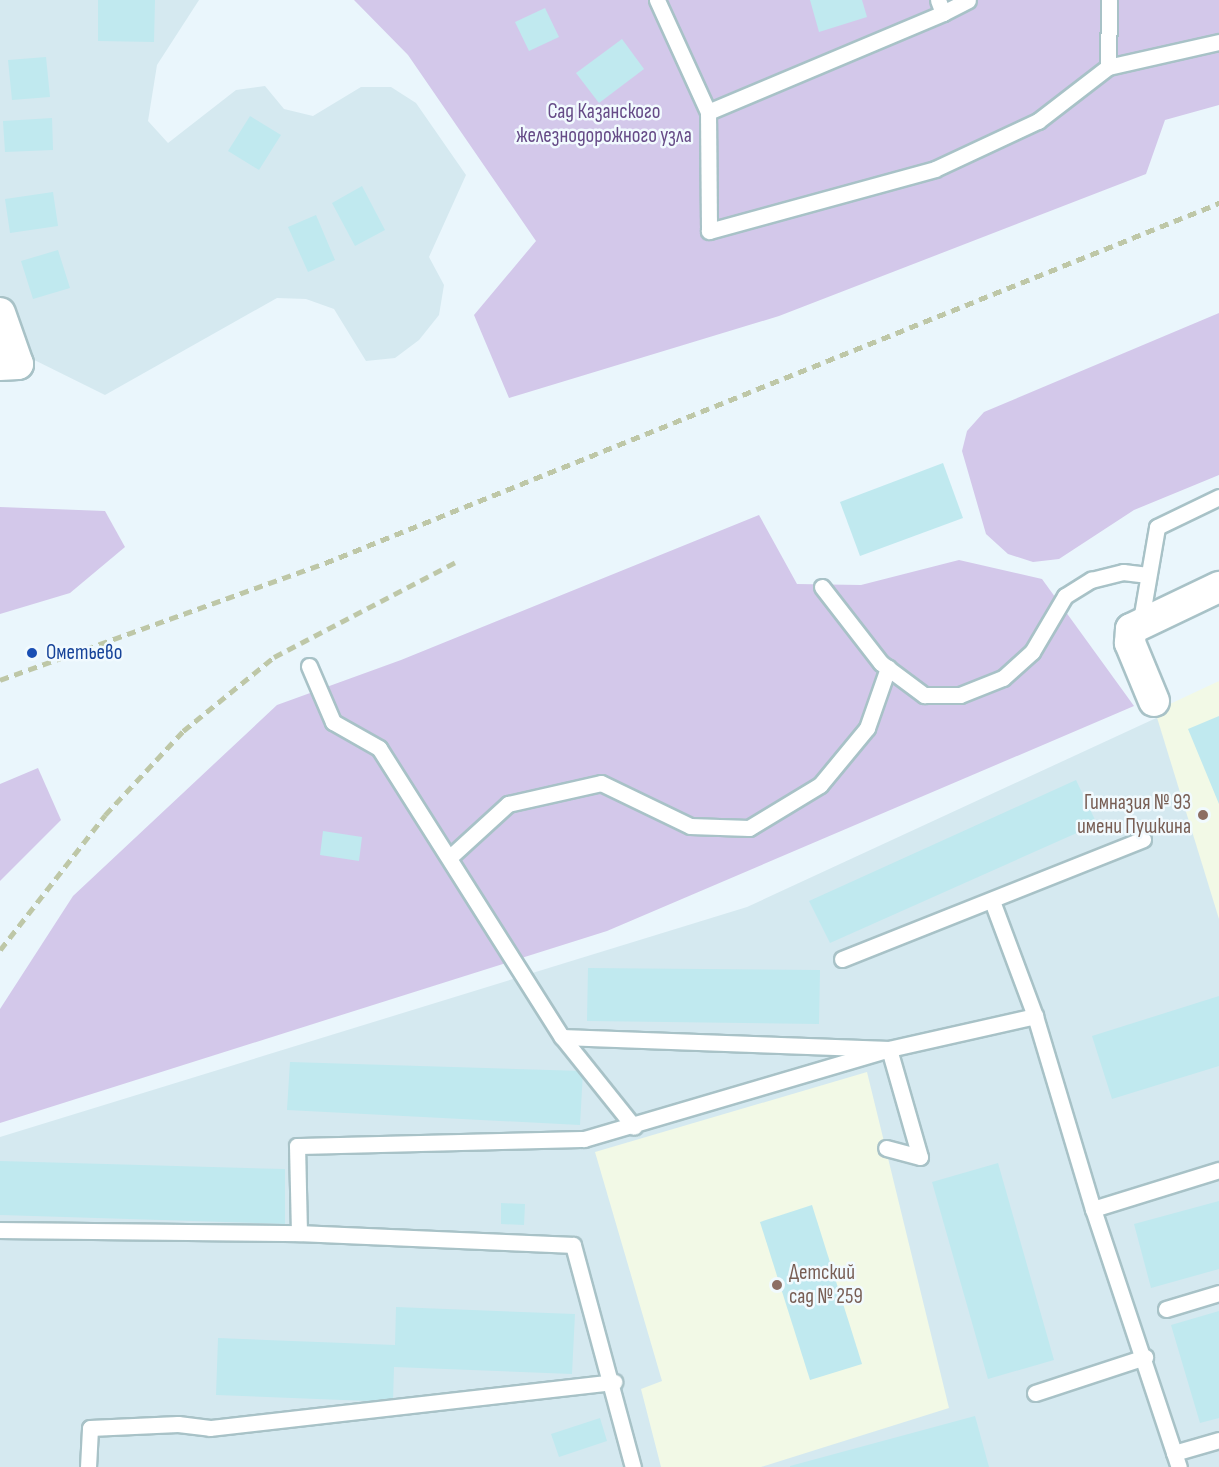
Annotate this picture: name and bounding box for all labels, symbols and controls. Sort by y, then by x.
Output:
park label: Сад Казанского железнодорожного узла [516,99,692,149]
place label: Ометьево [46,640,122,666]
marker: Ометьево [23,644,41,662]
place label: Гимназия № 93 имени Пушкина [1077,790,1191,840]
marker: Гимназия № 93 имени Пушкина [1196,808,1210,822]
place label: Детский сад № 259 [789,1260,863,1310]
marker: Детский сад № 259 [770,1278,784,1292]

